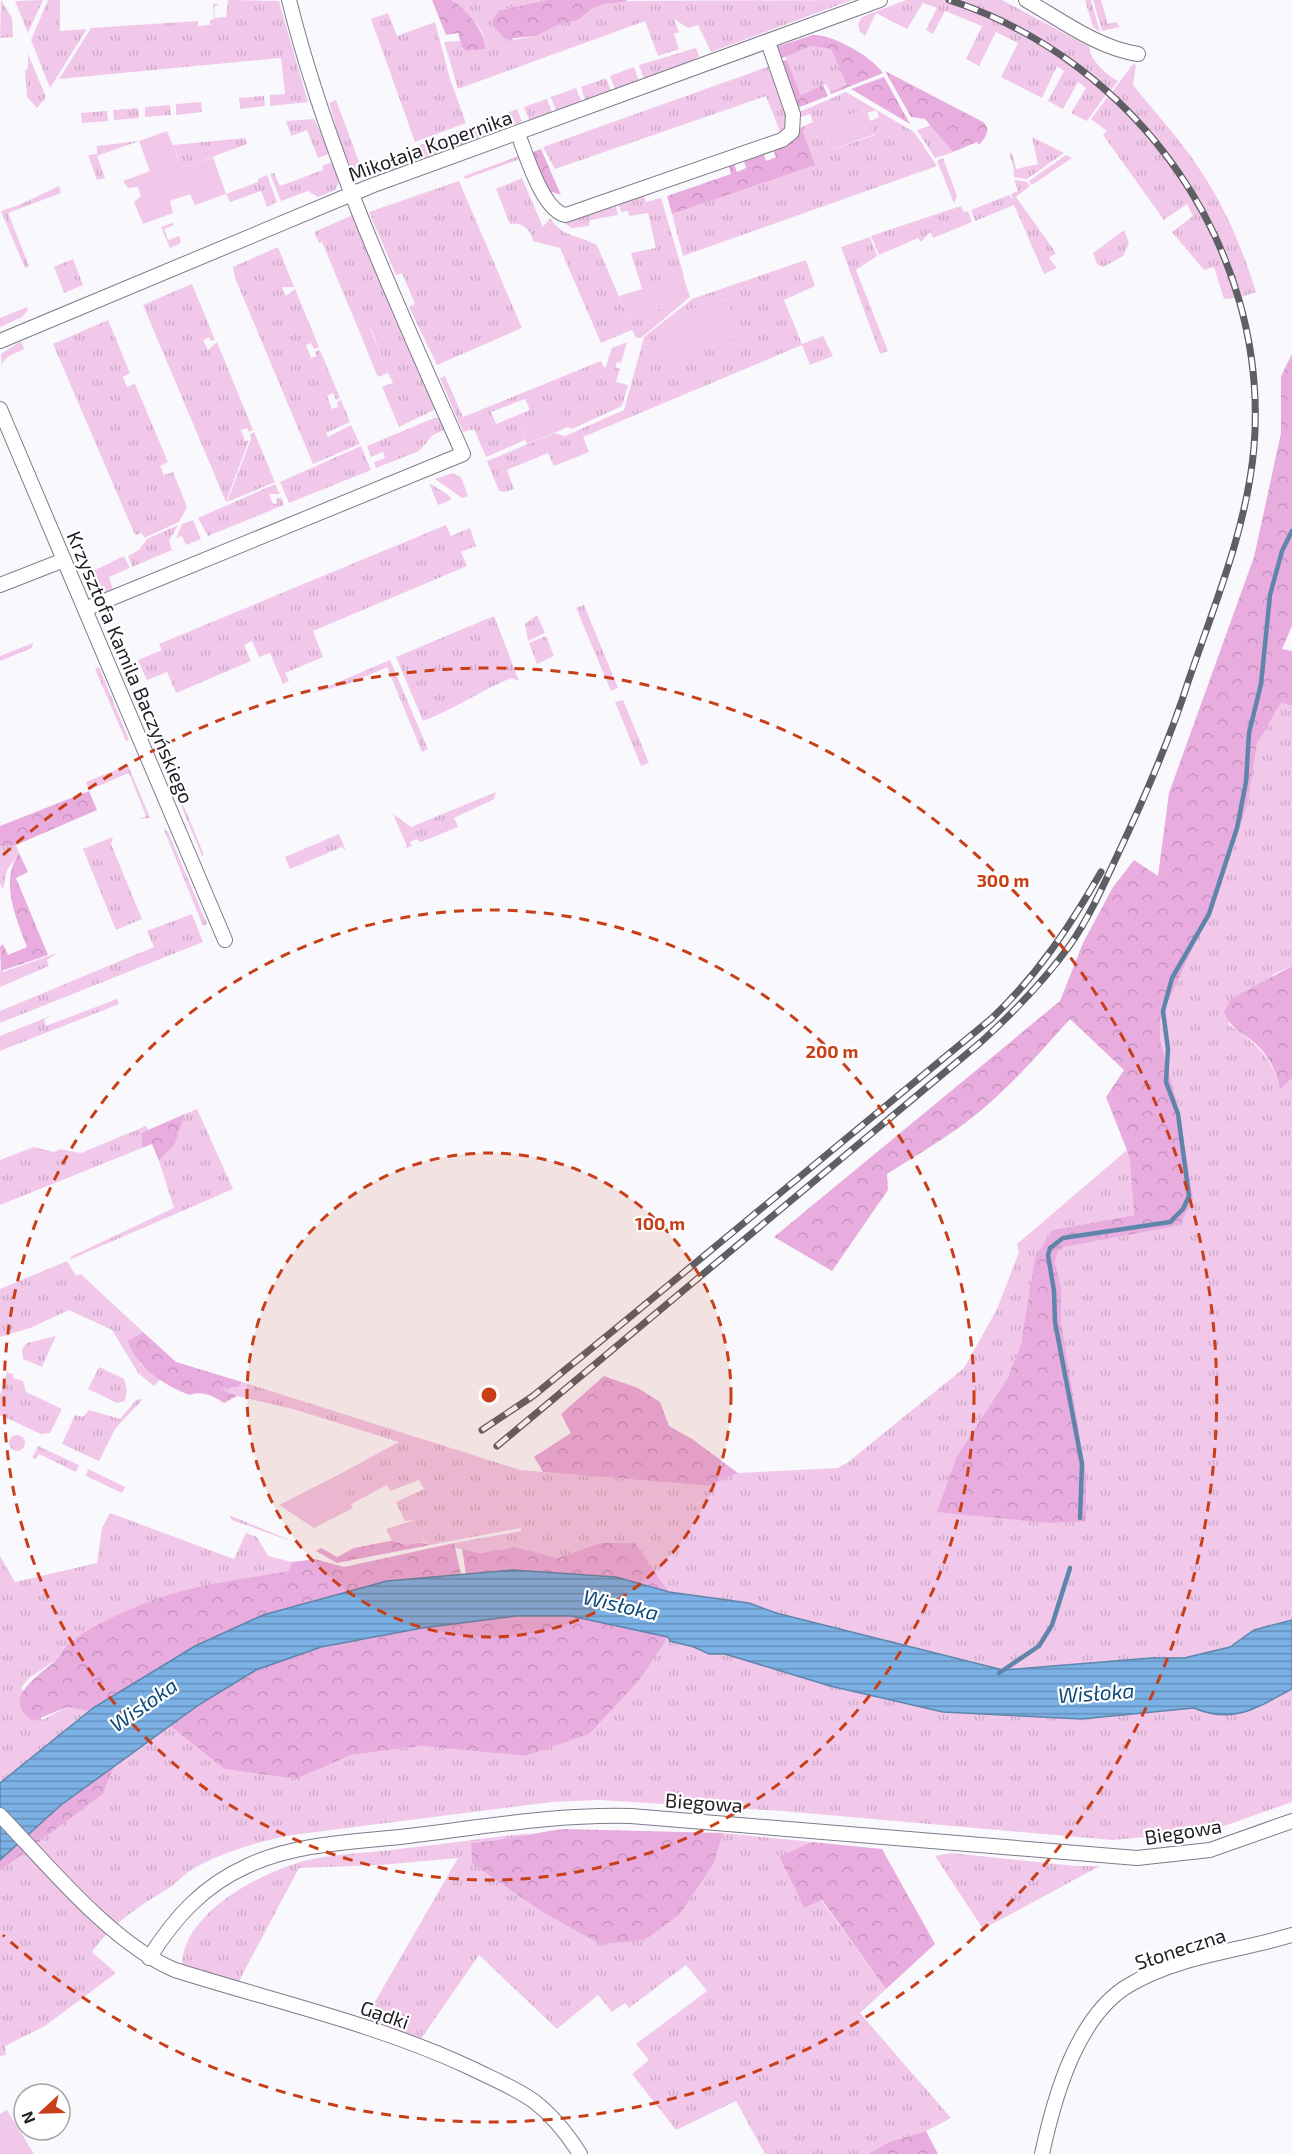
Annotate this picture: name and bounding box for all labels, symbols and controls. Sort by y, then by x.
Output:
street label: Mikołaja Kopernika [345,104,515,186]
street label: Krzysztofa Kamila Baczyńskiego [63,527,199,807]
text: 300 m [977,869,1029,891]
text: 200 m [806,1040,858,1062]
text: 100 m [635,1212,685,1234]
centre of rings [479,1385,499,1405]
water label: Wisłoka [581,1583,661,1625]
water label: Wisłoka [104,1672,182,1736]
water label: Wisłoka [1057,1677,1135,1707]
street label: Biegowa [664,1787,744,1817]
street label: Biegowa [1143,1813,1223,1849]
street label: Słoneczna [1132,1922,1228,1974]
street label: Gądki [357,1994,413,2034]
north arrow [12,2082,72,2142]
text: N [17,2109,39,2127]

